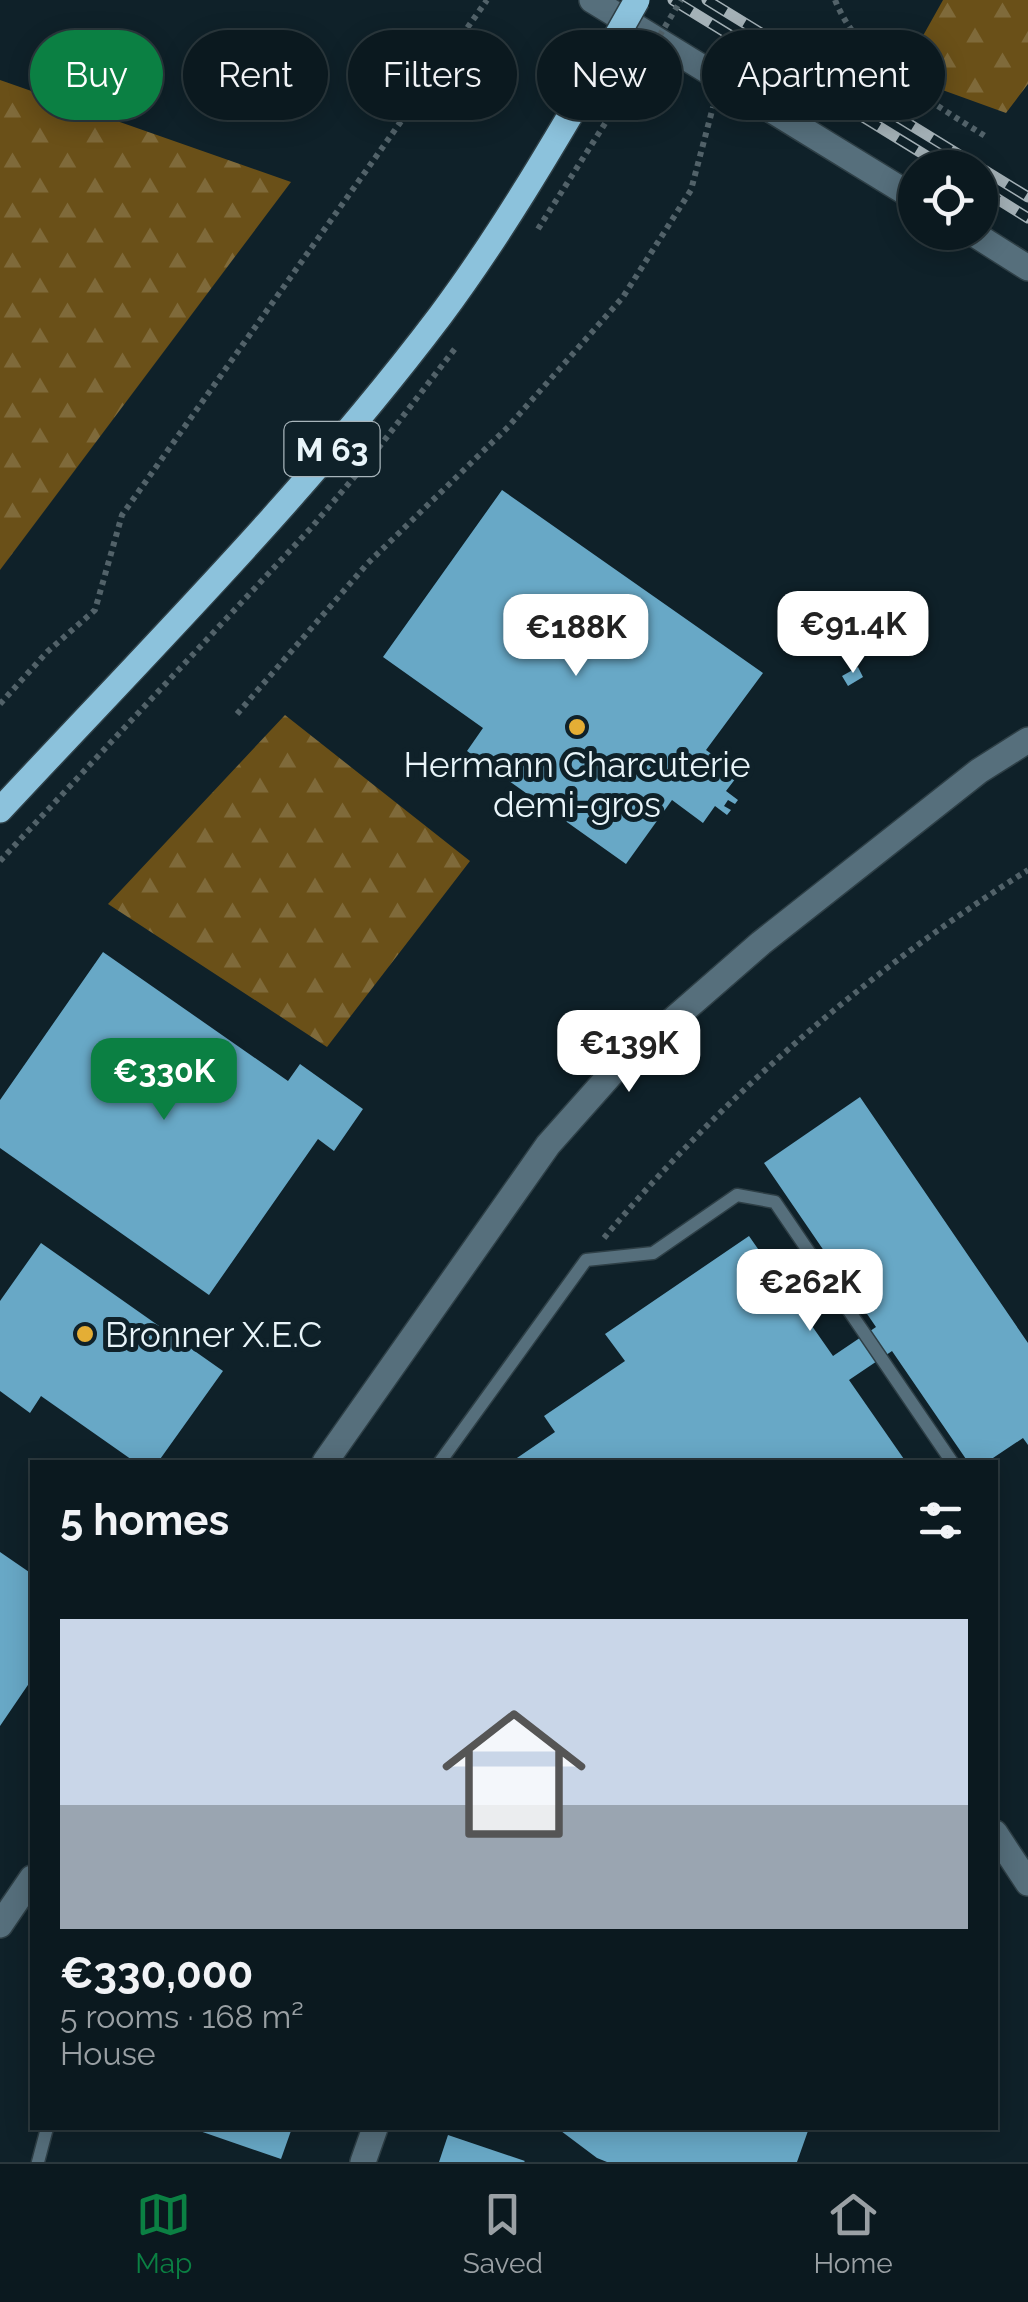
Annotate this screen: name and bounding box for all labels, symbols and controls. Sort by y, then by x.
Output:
chip: Buy [30,30,163,120]
chip: Rent [183,30,328,120]
chip: Filters [348,30,517,120]
chip: New [537,30,682,120]
chip: Apartment [702,30,945,120]
map controls [898,150,998,250]
button: locate [898,150,998,250]
road number: M 63 [284,422,380,476]
pin: €91.4K [772,591,934,676]
pin: €188K [506,594,646,679]
text: €91.4K [799,605,907,642]
text: €188K [525,608,627,645]
marker: Hermann Charcuterie demi-gros [566,716,588,738]
place label: Hermann Charcuterie demi-gros [404,744,750,825]
pin: €139K [559,1010,699,1095]
text: €139K [579,1024,679,1061]
pin: €330K [94,1038,234,1123]
text: €330K [113,1052,215,1089]
pin: €262K [740,1249,880,1334]
text: €262K [759,1263,861,1300]
place label: Bronner X.E.C [105,1314,322,1355]
marker: Bronner X.E.C [74,1323,96,1345]
icon: filters [913,1493,968,1548]
text: 5 homes [60,1496,229,1545]
icon: home [424,1684,604,1864]
text: €330,000 [60,1949,253,1998]
text: 5 rooms · 168 m² [60,1998,304,2035]
text: House [60,2035,156,2072]
tab: Map [135,2187,192,2280]
tab: Saved [463,2187,543,2280]
tab: Home [813,2187,893,2280]

